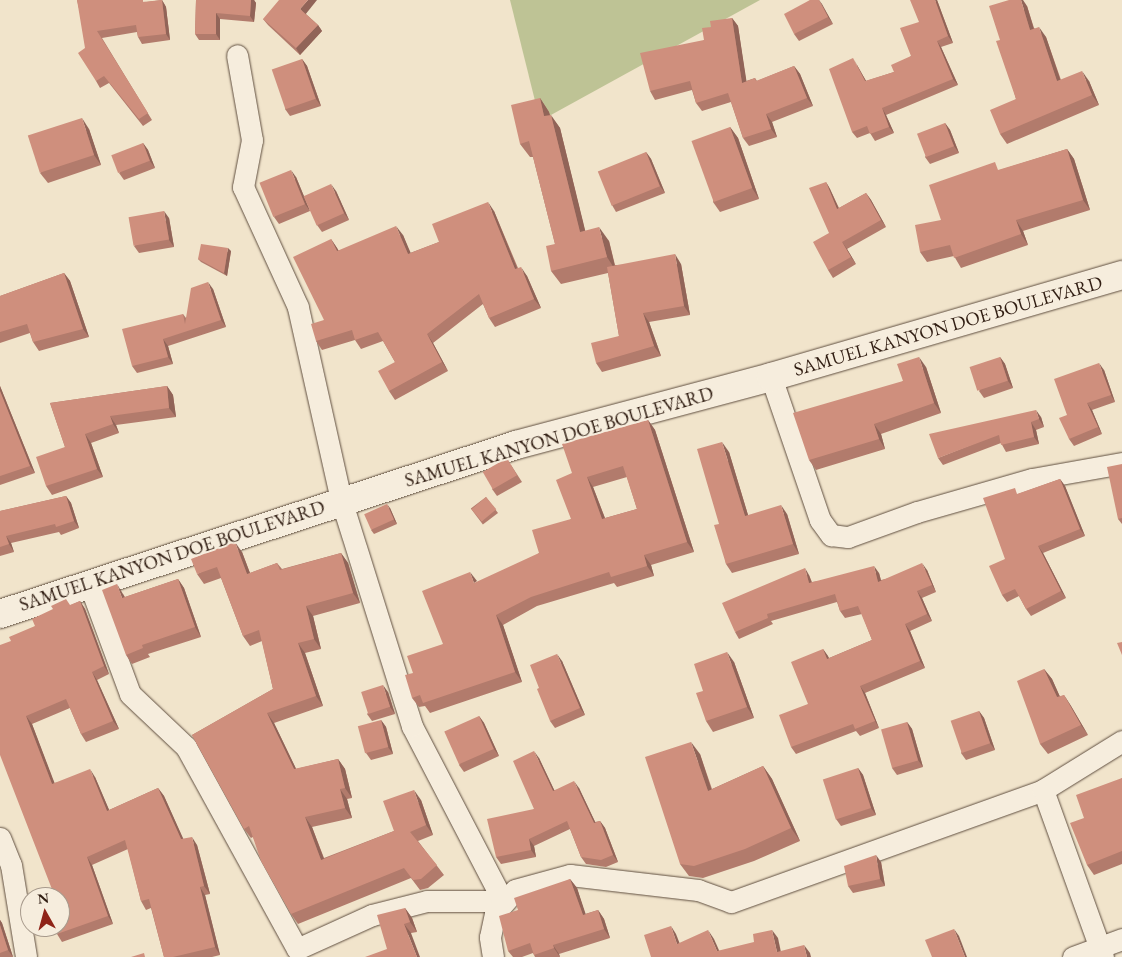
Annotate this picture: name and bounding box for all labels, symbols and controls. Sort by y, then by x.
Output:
street label: SAMUEL KANYON DOE BOULEVARD [791,271,1105,381]
street label: SAMUEL KANYON DOE BOULEVARD [402,382,716,492]
street label: SAMUEL KANYON DOE BOULEVARD [16,496,328,616]
north arrow [20,887,70,937]
text: N [37,888,50,908]

